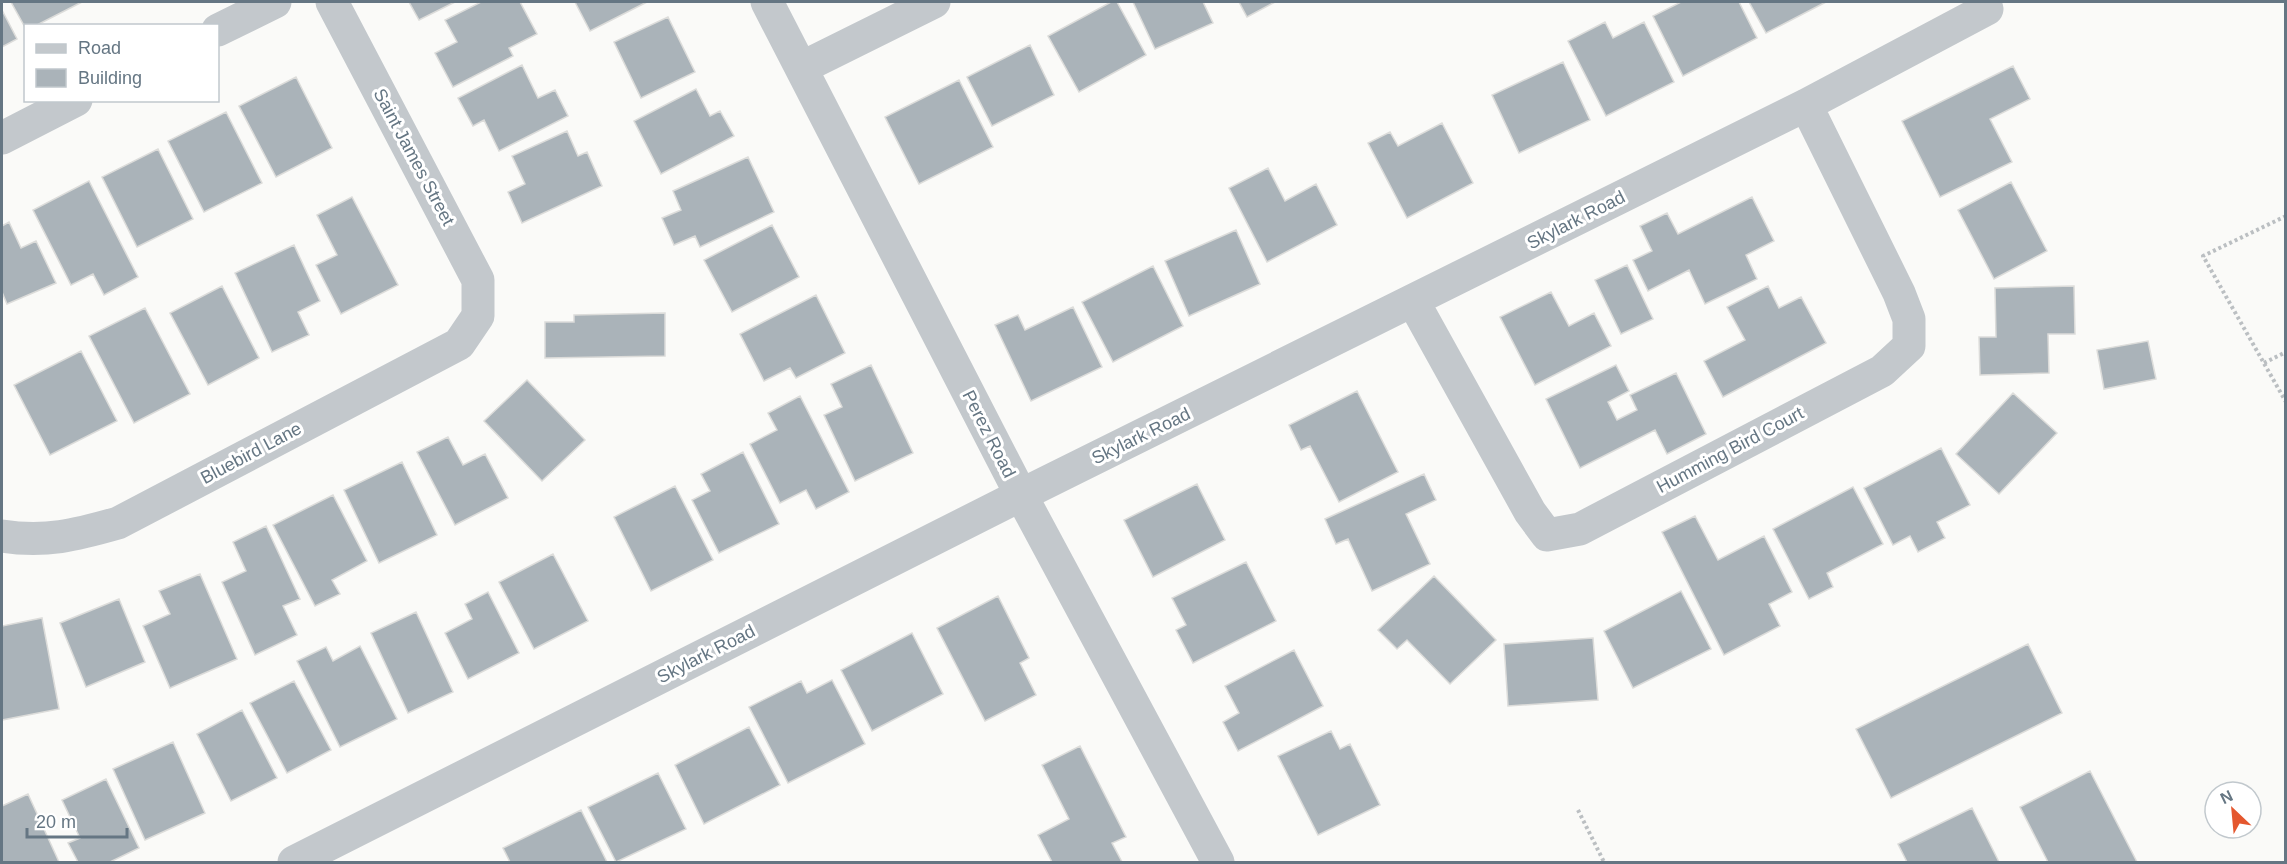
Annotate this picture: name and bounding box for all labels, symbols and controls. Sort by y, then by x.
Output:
legend [24,24,219,102]
text: Road [78,38,121,58]
text: Building [78,68,142,88]
street label: Saint James Street [369,85,459,229]
street label: Skylark Road [1524,187,1628,253]
street label: Perez Road [959,387,1019,481]
street label: Humming Bird Court [1653,403,1807,497]
street label: Skylark Road [1089,404,1193,468]
street label: Bluebird Lane [197,418,305,488]
street label: Skylark Road [654,621,758,687]
north arrow [2203,780,2263,840]
text: N [2218,787,2236,807]
scale bar [27,801,128,839]
text: 20 m [36,812,76,832]

